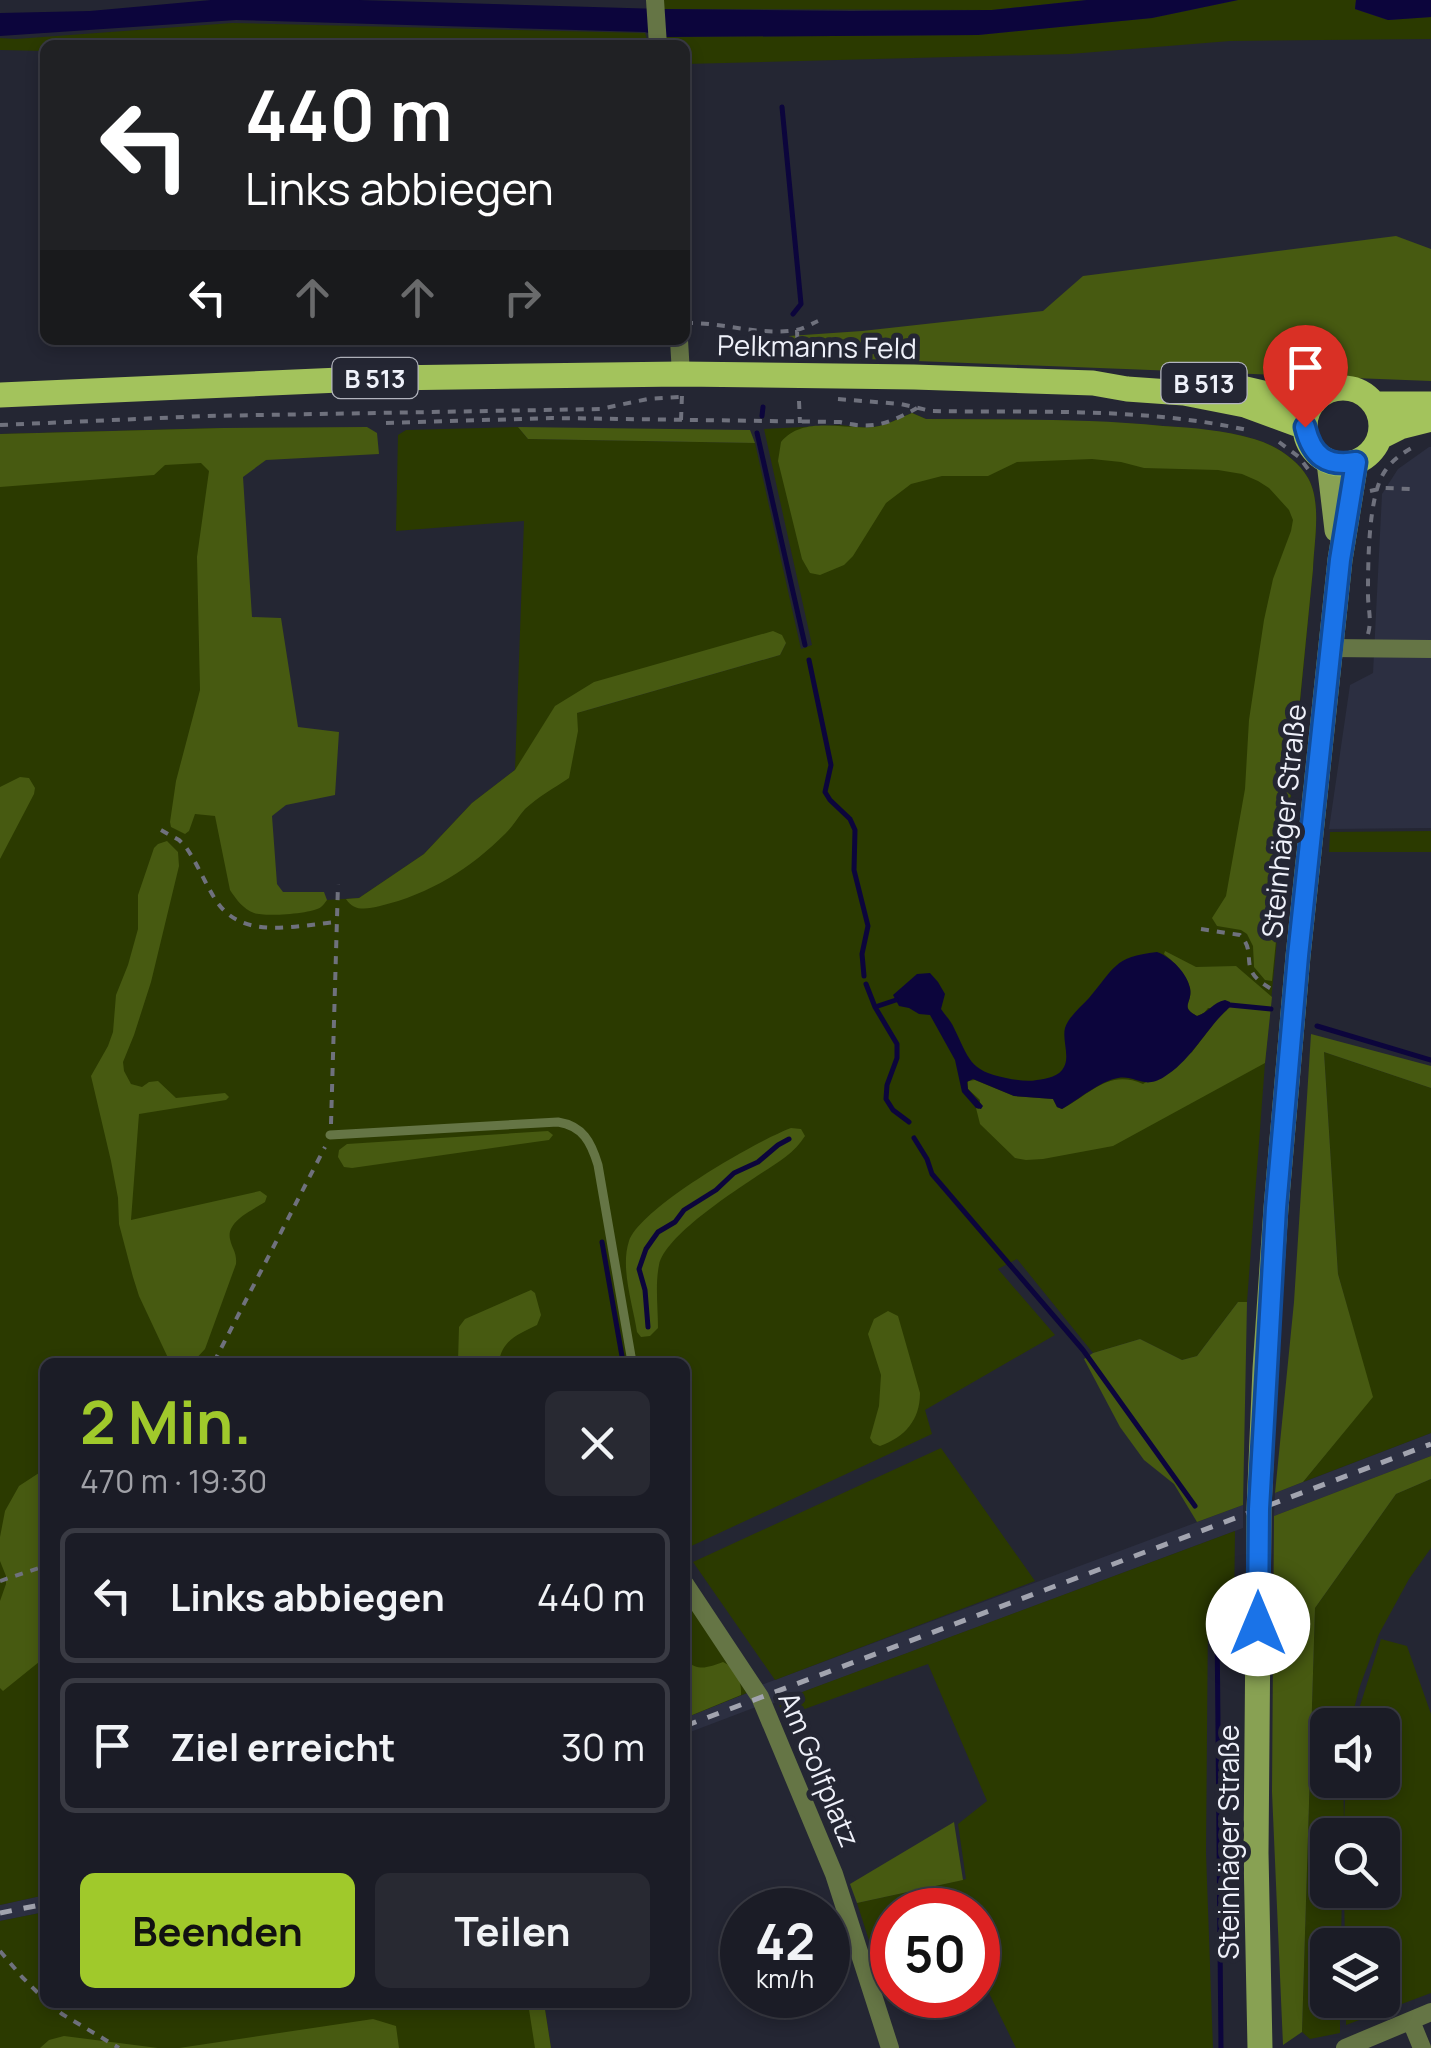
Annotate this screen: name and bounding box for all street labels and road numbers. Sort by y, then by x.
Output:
street label: Pelkmanns Feld [717,325,917,367]
road number: B 513 [332,358,418,398]
road number: B 513 [1162,363,1246,403]
street label: Steinhäger Straße [1252,702,1314,940]
street label: Am Golfplatz [770,1686,870,1852]
street label: Steinhäger Straße [1209,1725,1247,1959]

